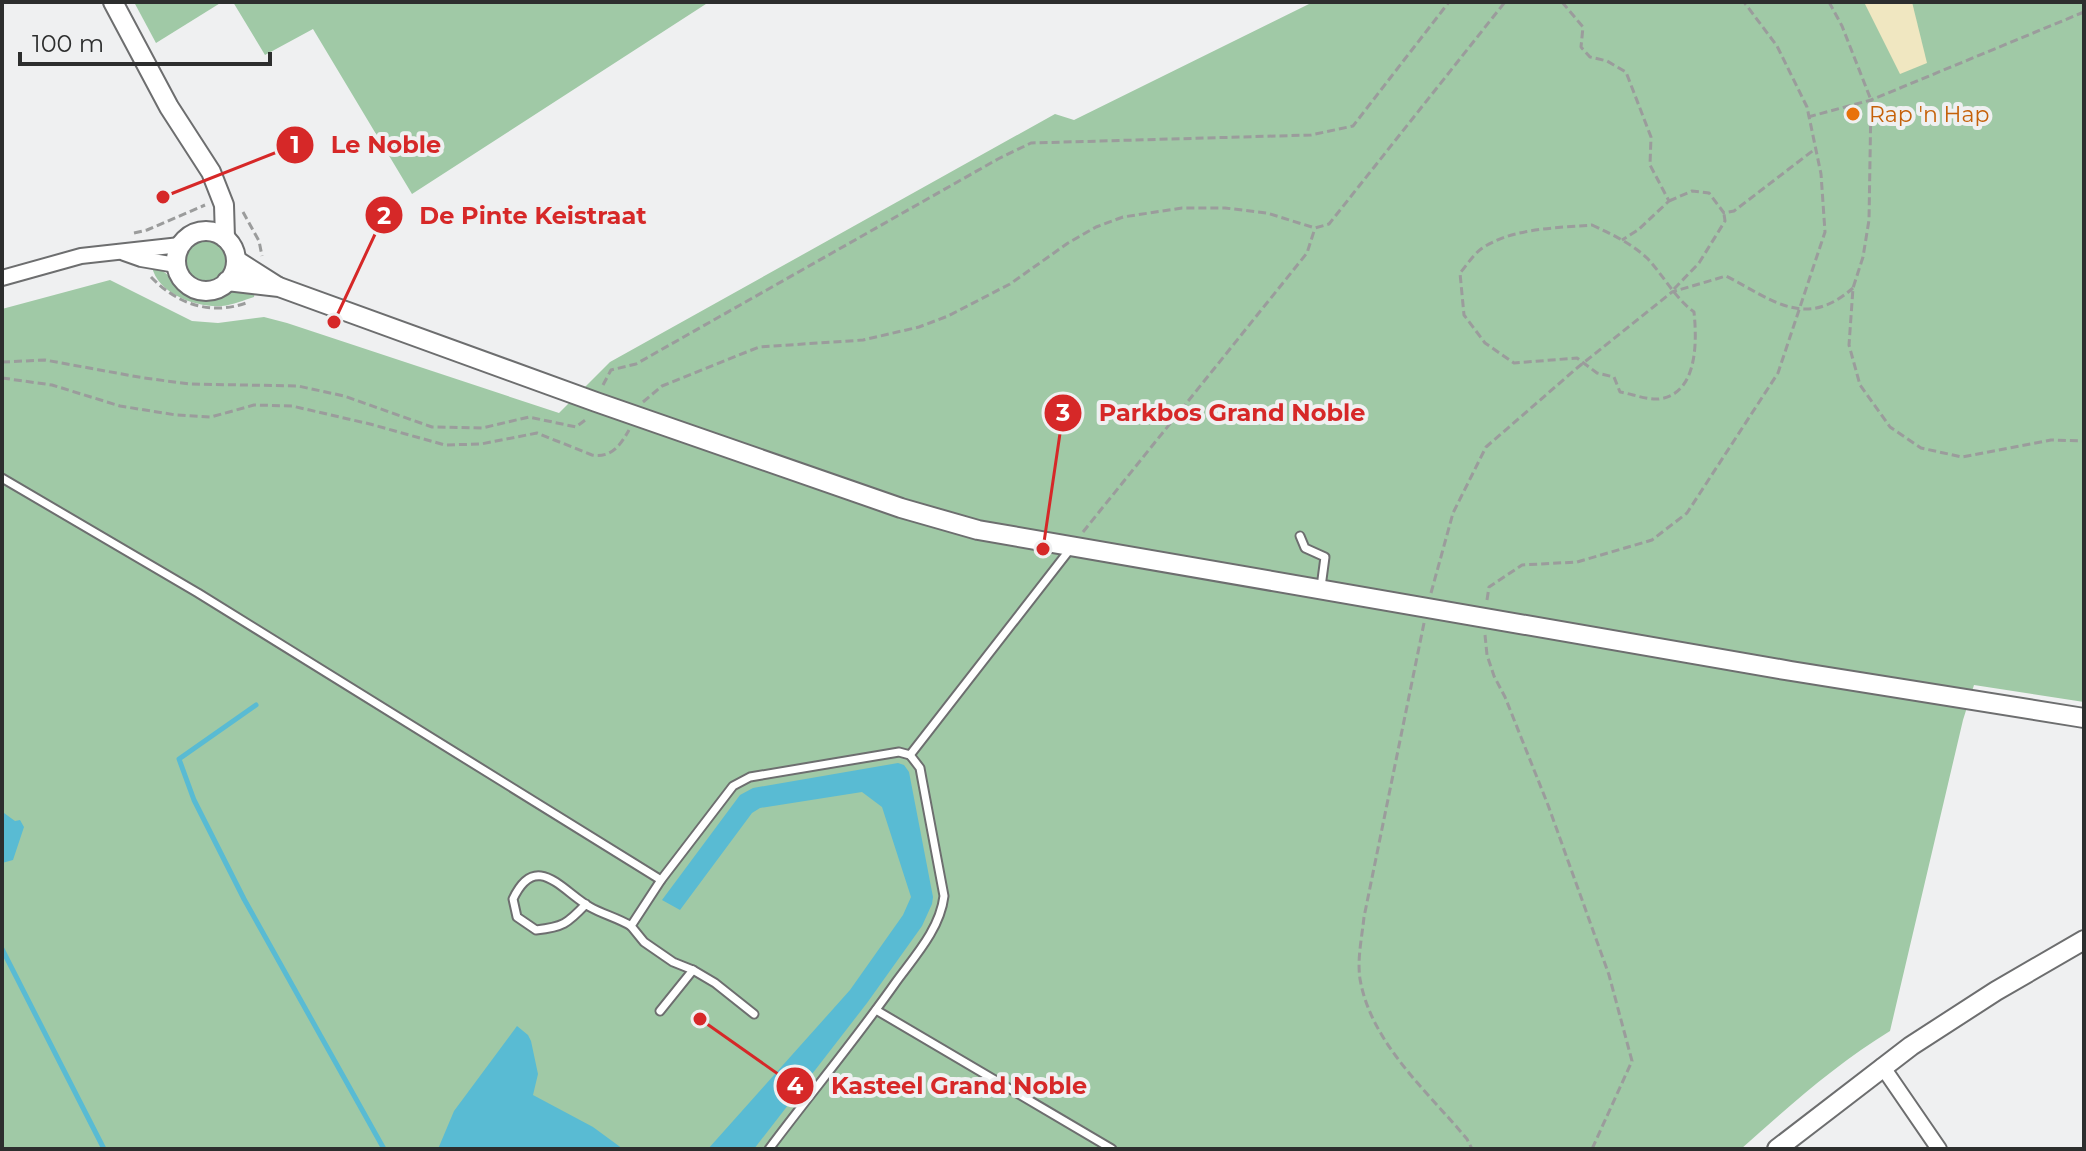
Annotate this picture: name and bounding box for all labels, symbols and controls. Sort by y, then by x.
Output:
scale bar [20,16,270,66]
text: 100 m [32,29,104,58]
place label: Rap 'n Hap [1869,101,1989,128]
marker: Rap 'n Hap [1844,105,1862,123]
callout: Le Noble [275,121,457,169]
text: 1 [290,130,300,159]
text: Le Noble [331,130,441,159]
callout: De Pinte Keistraat [364,191,663,239]
text: 2 [377,201,391,230]
text: De Pinte Keistraat [419,201,647,230]
callout: Parkbos Grand Noble [1043,389,1382,437]
text: 3 [1055,398,1070,427]
text: Parkbos Grand Noble [1099,398,1365,427]
callout: Kasteel Grand Noble [775,1062,1103,1110]
text: 4 [787,1071,804,1100]
text: Kasteel Grand Noble [831,1071,1087,1100]

